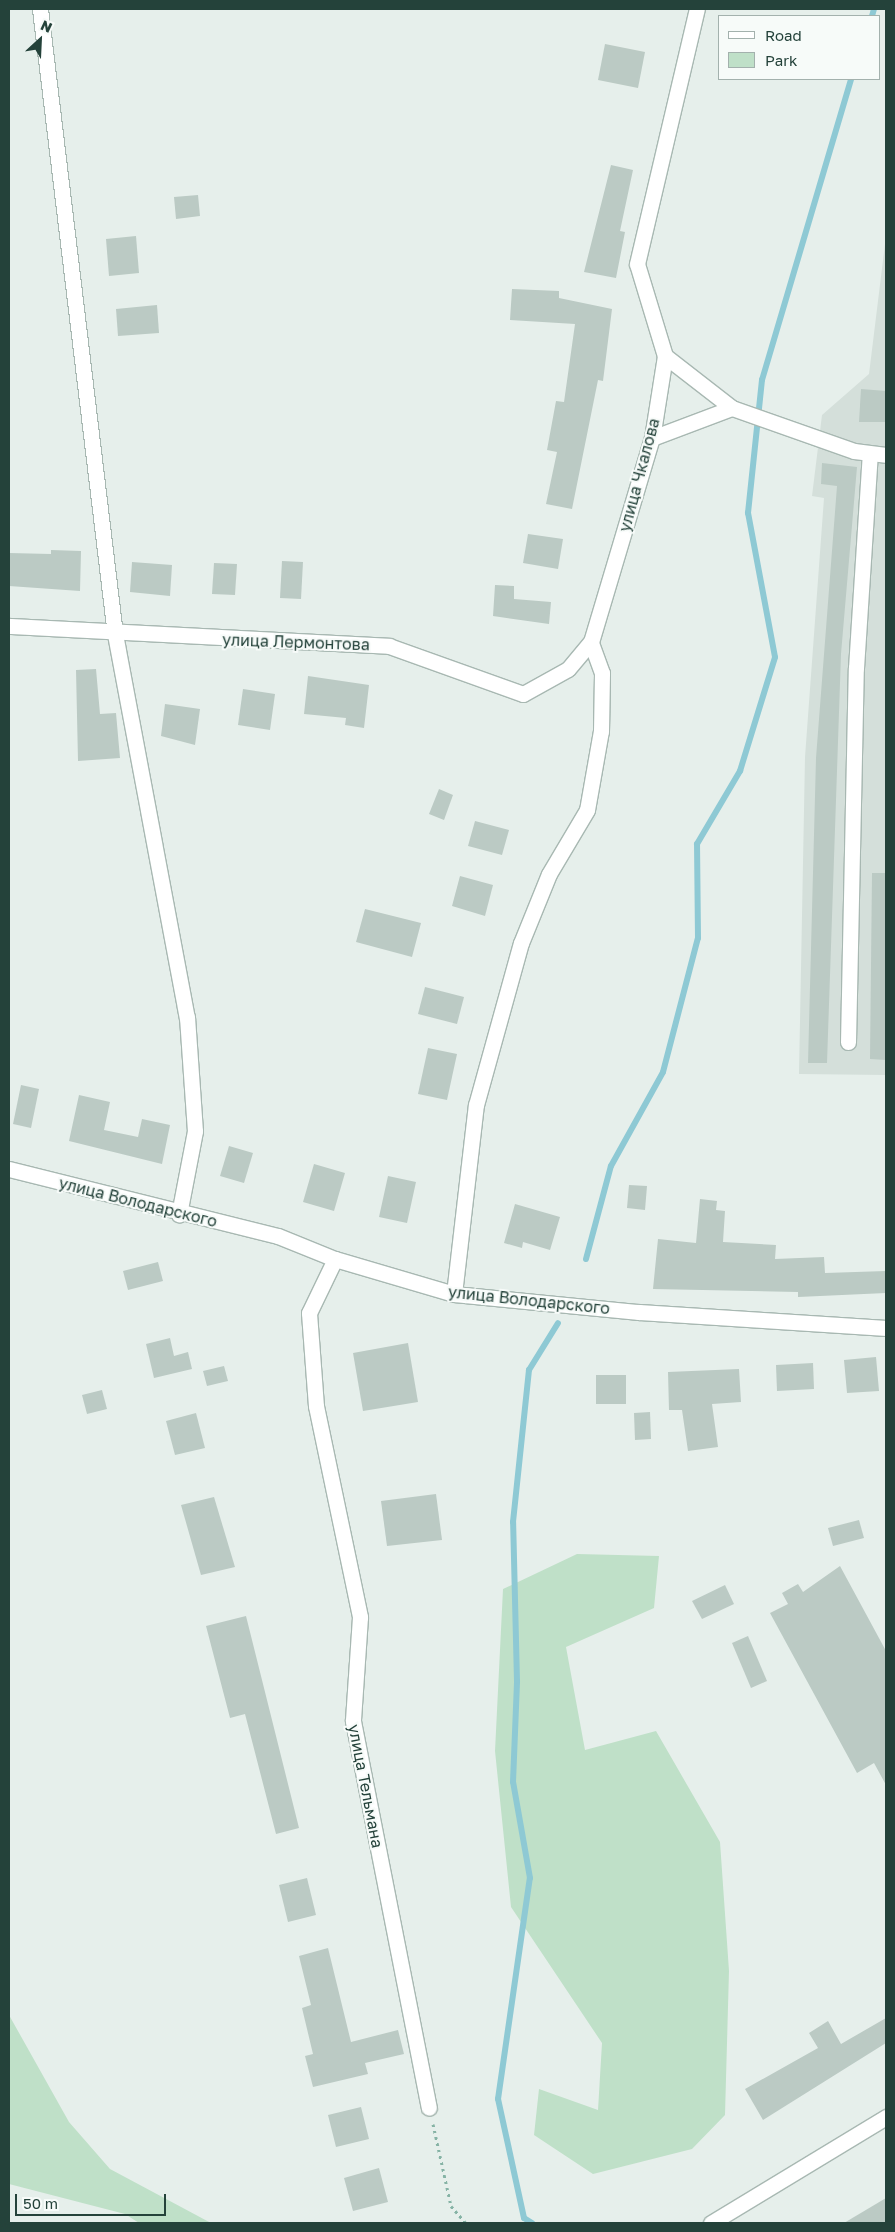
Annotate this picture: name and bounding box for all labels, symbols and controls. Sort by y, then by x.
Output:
north arrow [15,15,65,65]
legend [718,15,880,80]
text: N [38,16,55,36]
text: Road [765,26,802,44]
text: Park [765,51,797,69]
street label: улица Чкалова [615,416,663,534]
street label: улица Лермонтова [222,630,370,654]
street label: улица Володарского [57,1173,219,1231]
street label: улица Володарского [447,1282,611,1318]
street label: улица Тельмана [345,1723,387,1849]
scale bar [18,2184,169,2216]
text: 50 m [23,2194,58,2212]

